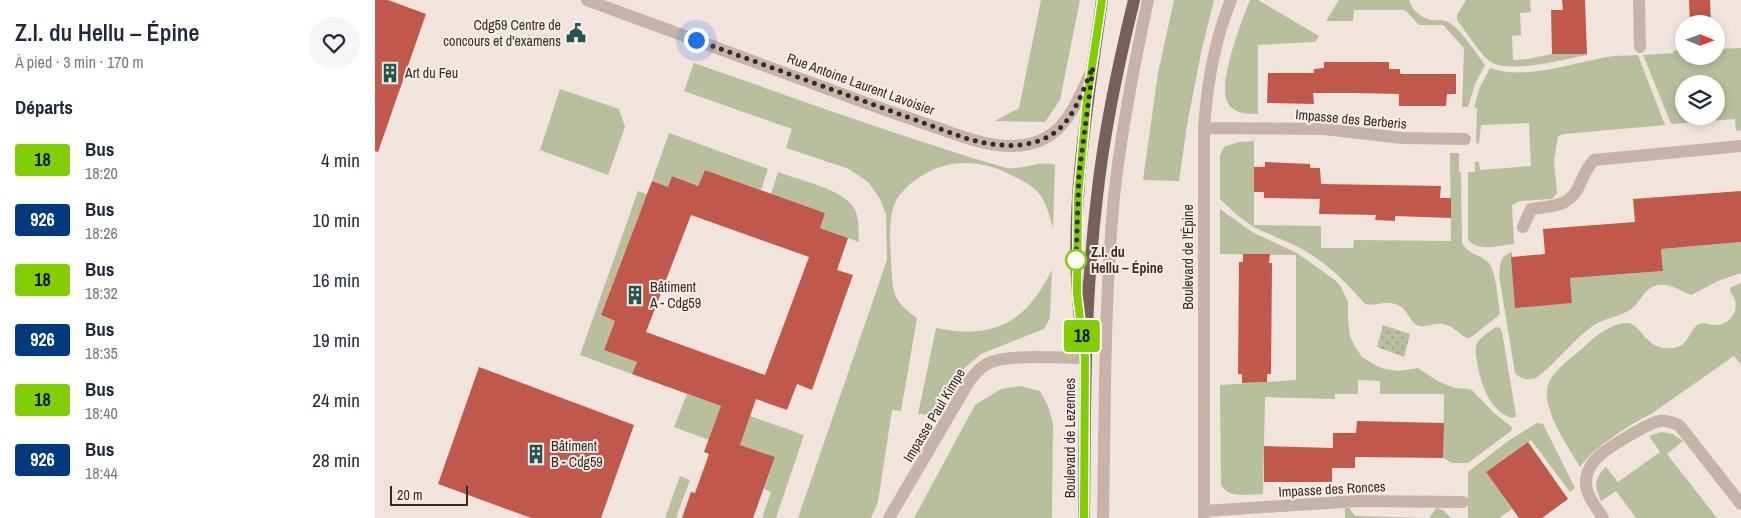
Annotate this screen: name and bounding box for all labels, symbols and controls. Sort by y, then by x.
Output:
north arrow [1675,15,1725,65]
map controls [1675,15,1725,125]
text: Z.I. du Hellu – Épine [15,16,199,48]
place label: Cdg59 Centre de concours et d'examens [443,16,561,50]
button: heart [308,17,360,69]
public building icon: Cdg59 Centre de concours et d'examens [565,22,587,44]
your location [684,28,709,53]
street label: Rue Antoine Laurent Lavoisier [785,49,937,119]
text: À pied · 3 min · 170 m [15,51,143,73]
building icon: Art du Feu [379,62,401,84]
place label: Art du Feu [404,64,458,82]
button: layers [1675,75,1725,125]
text: Départs [15,94,73,120]
street label: Impasse des Berberis [1295,105,1408,133]
text: Bus [85,136,114,162]
text: 18 [34,147,51,172]
text: 4 min [321,147,360,173]
text: 18:20 [85,162,118,184]
text: Bus [85,196,114,222]
street label: Boulevard de l'Épine [1179,204,1197,310]
text: 926 [30,207,55,232]
text: 10 min [312,207,360,233]
text: 18:26 [85,222,118,244]
place label: Z.I. du Hellu – Épine [1091,243,1163,277]
marker: Z.I. du Hellu – Épine [1065,249,1087,271]
text: Bus [85,256,114,282]
text: 18 [34,267,51,292]
text: 16 min [312,267,360,293]
place label: Bâtiment A - Cdg59 [649,278,701,312]
text: 18:32 [85,282,118,304]
building icon: Bâtiment A - Cdg59 [624,284,646,306]
text: Bus [85,316,114,342]
line badge: 18 [1059,320,1105,352]
text: 18 [1074,323,1090,348]
text: 926 [30,327,55,352]
text: 19 min [312,327,360,353]
text: 18:35 [85,342,118,364]
street label: Impasse Paul Kimpe [899,365,969,465]
text: Bus [85,376,114,402]
street label: Boulevard de Lezennes [1061,377,1079,498]
text: 18 [34,387,51,412]
text: 24 min [312,387,360,413]
text: 18:40 [85,402,118,424]
text: Bus [85,436,114,462]
place label: Bâtiment B - Cdg59 [551,437,603,471]
building icon: Bâtiment B - Cdg59 [525,443,547,465]
text: 926 [30,447,55,472]
text: 28 min [312,447,360,473]
text: 18:44 [85,462,118,484]
street label: Impasse des Ronces [1278,477,1386,501]
scale bar [390,483,467,506]
text: 20 m [397,486,423,504]

